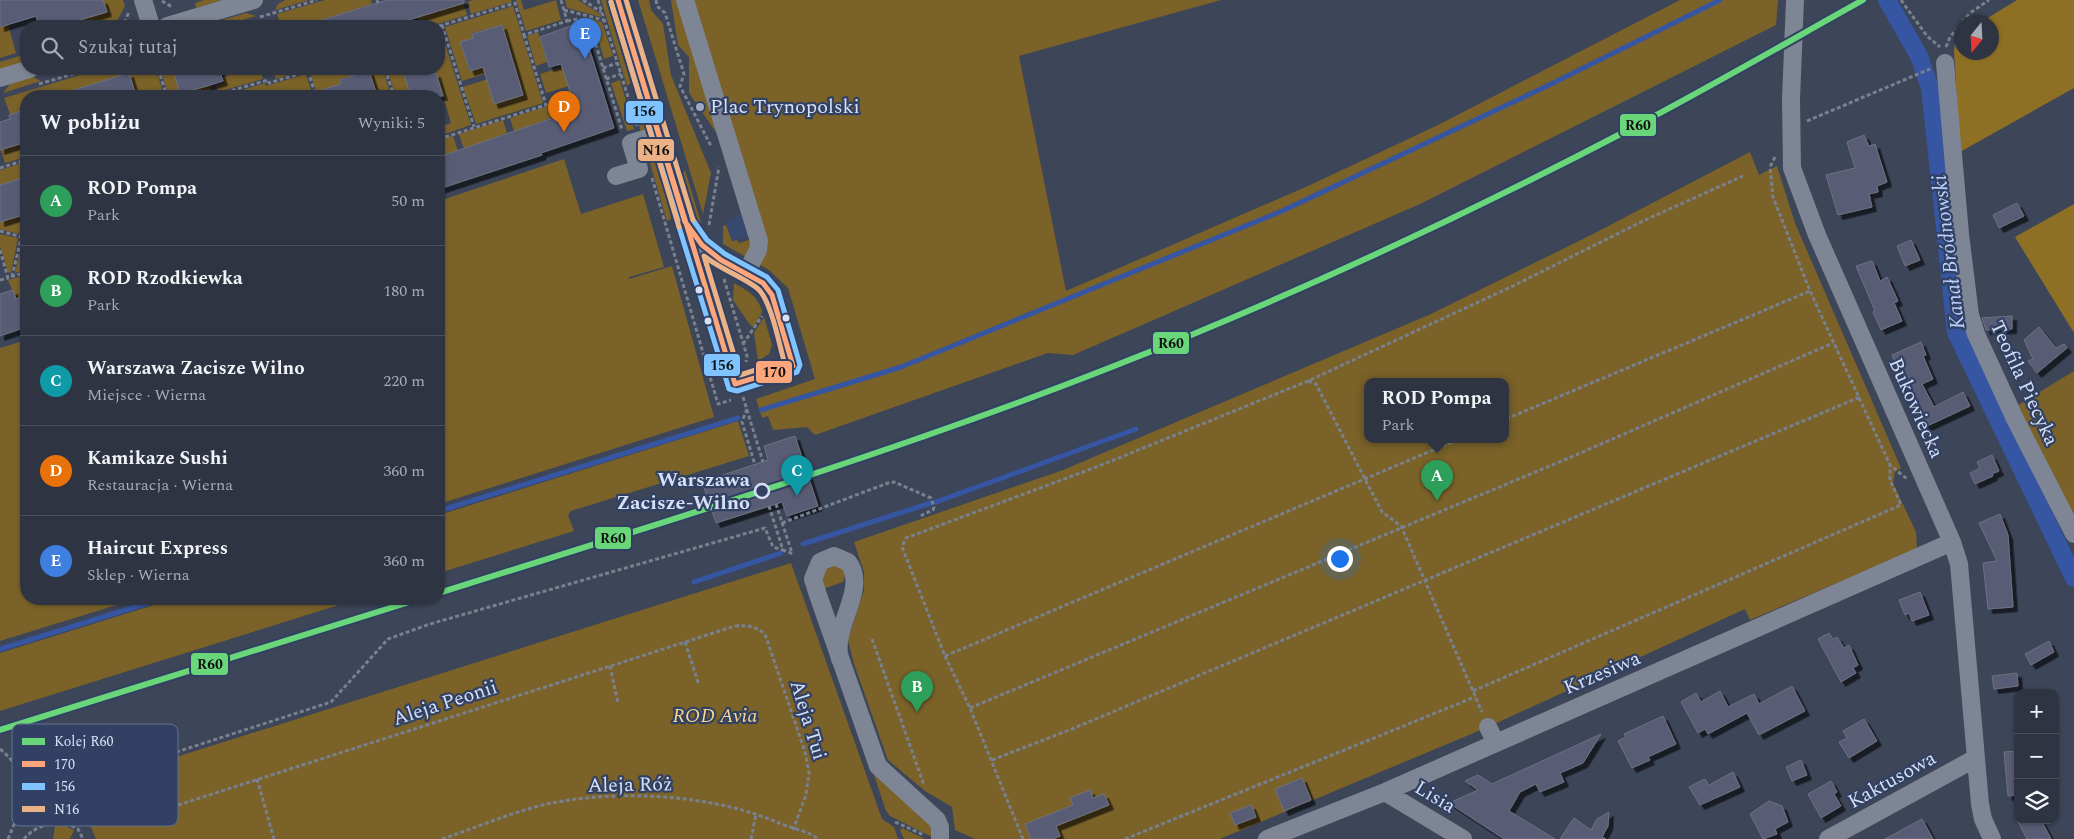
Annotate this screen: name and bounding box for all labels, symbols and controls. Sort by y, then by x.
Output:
north arrow [1954,15,1999,60]
pin: E [569,18,601,59]
search box [20,20,445,75]
text: Szukaj tutaj [78,33,178,62]
icon: search [38,34,66,62]
pin: D [548,91,580,132]
place label: Plac Trynopolski [710,92,860,122]
line badge: 156 [625,100,664,124]
text: 156 [632,101,656,122]
marker: Plac Trynopolski [694,101,706,113]
text: W pobliżu [40,107,140,139]
text: Wyniki: 5 [358,111,425,135]
line badge: R60 [1619,113,1657,137]
text: R60 [1625,115,1651,136]
line badge: N16 [637,138,675,162]
text: N16 [642,140,670,161]
water label: Kanał Bródnowski [1924,173,1974,331]
text: ROD Pompa [87,174,197,203]
text: A [50,189,62,213]
text: 50 m [391,189,425,213]
text: Park [87,203,120,227]
text: ROD Rzodkiewka [87,264,243,293]
text: B [50,279,62,303]
text: 180 m [383,279,425,303]
unlabelled marker [694,285,704,295]
text: Park [87,293,120,317]
unlabelled marker [781,313,791,323]
street label: Teofila Piecyka [1982,315,2066,451]
unlabelled marker [703,316,713,326]
line badge: R60 [1152,331,1190,355]
text: R60 [1158,333,1184,354]
line badge: 156 [703,353,741,377]
street label: Bukowiecka [1881,353,1952,463]
text: Warszawa Zacisze Wilno [87,354,305,383]
text: 156 [710,355,734,376]
line badge: 170 [755,360,793,384]
text: 170 [762,362,786,383]
text: C [50,369,62,393]
text: 220 m [383,369,425,393]
popup [1364,378,1509,443]
text: Miejsce · Wierna [87,383,206,407]
text: ROD Pompa [1382,384,1491,413]
text: Park [1382,413,1415,437]
text: Kamikaze Sushi [87,444,228,473]
pin: C [781,455,813,496]
text: D [50,459,62,483]
text: 360 m [383,459,425,483]
pin: A [1421,460,1453,501]
place label: Warszawa Zacisze-Wilno [616,465,751,518]
text: Restauracja · Wierna [87,473,233,497]
marker: Warszawa Zacisze-Wilno [754,483,770,499]
line badge: R60 [594,526,632,550]
text: R60 [600,528,626,549]
text: Haircut Express [87,534,228,563]
your location [1327,546,1353,572]
text: E [51,549,61,573]
text: 360 m [383,549,425,573]
text: Sklep · Wierna [87,563,189,587]
street label: Krzesiwa [1559,643,1645,703]
line badge: R60 [190,652,229,676]
text: R60 [197,654,223,675]
pin: B [901,671,933,712]
street label: Aleja Peonii [389,672,501,734]
street label: Aleja Tui [782,676,834,764]
map controls [2014,689,2059,824]
button: + [2014,689,2059,734]
park label: ROD Avia [673,701,757,731]
legend [12,724,178,826]
text: Kolej R60 [54,731,113,752]
button: − [2014,734,2059,779]
street label: Kaktusowa [1842,743,1942,817]
text: 170 [54,754,75,775]
street label: Aleja Róż [587,769,673,801]
street label: Lisia [1409,773,1462,821]
text: 156 [54,776,75,797]
button: layers [2014,779,2059,824]
text: N16 [54,799,79,820]

